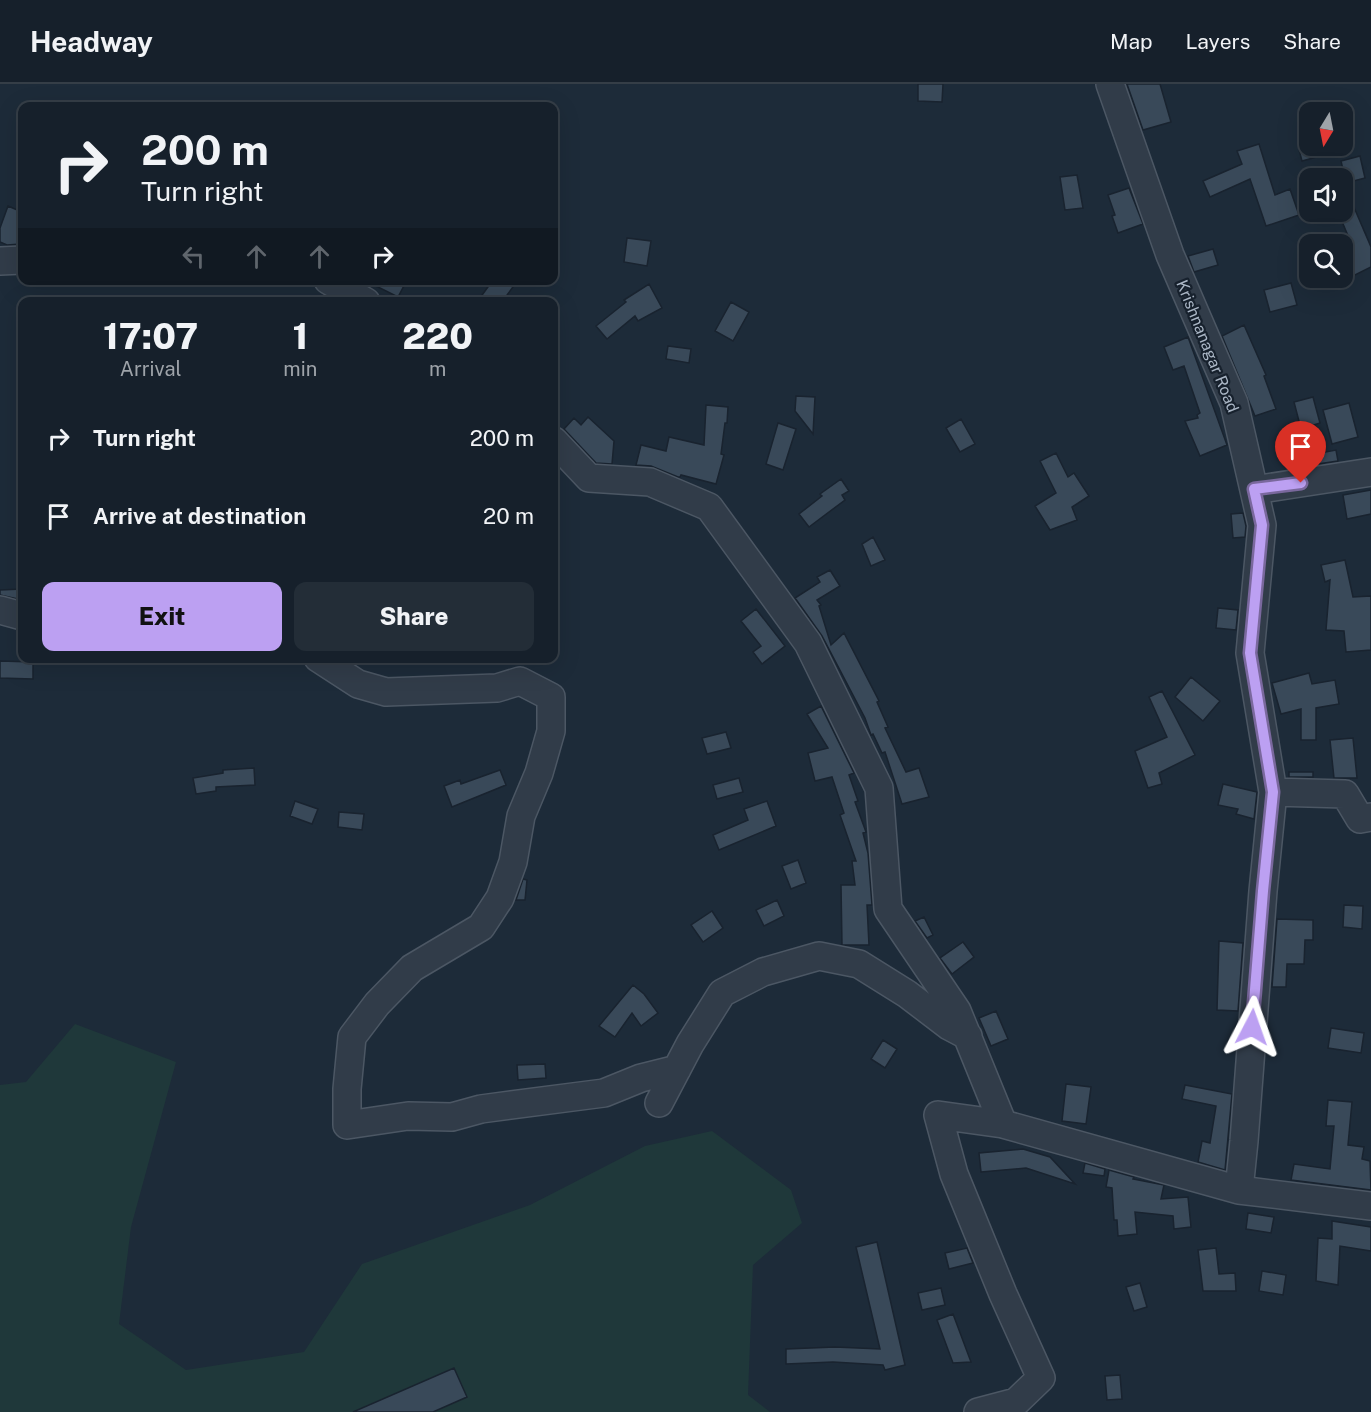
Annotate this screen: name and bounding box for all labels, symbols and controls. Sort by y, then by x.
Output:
text: Headway [30,25,153,58]
text: Map [1110,29,1153,54]
text: Layers [1186,29,1250,54]
text: Share [1283,29,1341,54]
north arrow [1299,102,1353,156]
map controls [1299,102,1353,288]
text: 200 m [141,125,269,174]
icon: right [42,126,120,204]
button: sound [1299,168,1353,222]
text: Turn right [141,175,264,207]
button: search [1299,234,1353,288]
icon: left [177,240,210,273]
icon: ahead [240,240,273,273]
icon: ahead [303,240,336,273]
icon: right [366,240,399,273]
street label: Krishnanagar Road [1172,277,1243,415]
text: 17:07 [103,315,198,357]
text: 1 [292,315,308,357]
text: 220 [402,315,473,357]
text: Arrival [120,357,182,381]
text: min [283,357,317,381]
text: m [429,357,446,381]
pin [1275,421,1326,483]
icon: right [42,422,75,455]
text: Turn right [93,425,196,451]
text: 200 m [470,425,534,451]
icon: arrive [1284,430,1317,463]
icon: arrive [42,500,75,533]
text: Arrive at destination [93,503,306,529]
text: 20 m [483,503,534,529]
button: Exit [42,582,282,651]
button: Share [294,582,534,651]
position arrow [1220,995,1284,1059]

